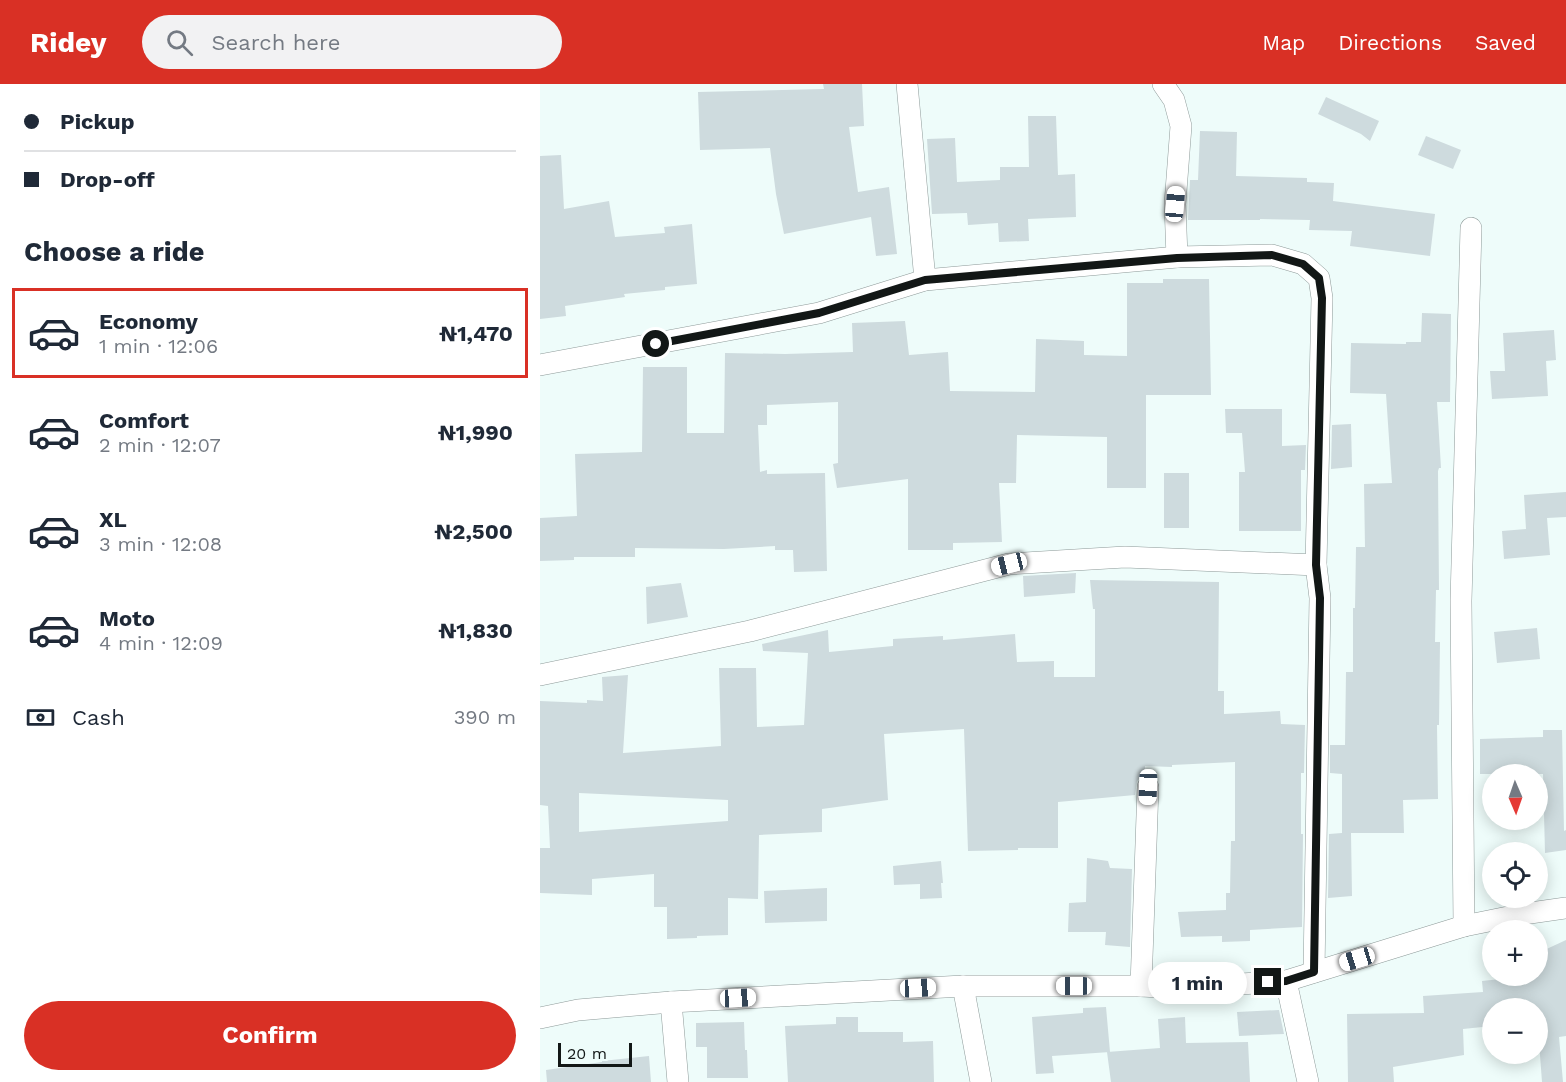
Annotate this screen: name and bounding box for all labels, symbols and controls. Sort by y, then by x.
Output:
search box [142,15,562,69]
text: Ridey [30,26,106,59]
icon: search [163,26,196,59]
text: Search here [211,30,340,55]
text: Map [1262,30,1305,55]
text: Directions [1338,30,1442,55]
text: Saved [1475,30,1536,55]
text: Pickup [60,109,135,134]
text: Drop-off [60,167,155,192]
car [1164,185,1186,223]
text: Choose a ride [24,236,204,268]
icon: car [27,306,81,360]
text: Economy [99,309,198,334]
text: ₦1,470 [439,321,513,346]
route start [642,330,669,357]
text: 1 min · 12:06 [99,334,218,358]
icon: car [27,405,81,459]
text: Comfort [99,408,189,433]
text: ₦1,990 [438,420,513,445]
text: 2 min · 12:07 [99,433,221,457]
icon: car [27,504,81,558]
text: XL [99,507,127,532]
text: ₦2,500 [434,519,513,544]
text: 3 min · 12:08 [99,532,222,556]
car [989,551,1029,577]
icon: car [27,603,81,657]
text: Moto [99,606,155,631]
text: ₦1,830 [438,618,513,643]
text: 4 min · 12:09 [99,631,223,655]
icon: cash [24,701,57,734]
text: Cash [72,705,125,730]
text: 390 m [454,705,516,729]
north arrow [1482,764,1548,830]
map controls [1482,764,1548,1064]
car [1138,769,1158,805]
button: locate [1482,842,1548,908]
button: + [1482,920,1548,986]
car [1337,945,1377,973]
callout: 1 min [1148,961,1247,1003]
route end [1254,968,1281,995]
text: 1 min [1172,971,1223,995]
car [1056,977,1092,995]
car [900,978,936,998]
car [720,988,756,1008]
button: − [1482,998,1548,1064]
button: Confirm [24,1001,516,1070]
scale bar [558,1040,632,1068]
text: 20 m [567,1044,607,1063]

